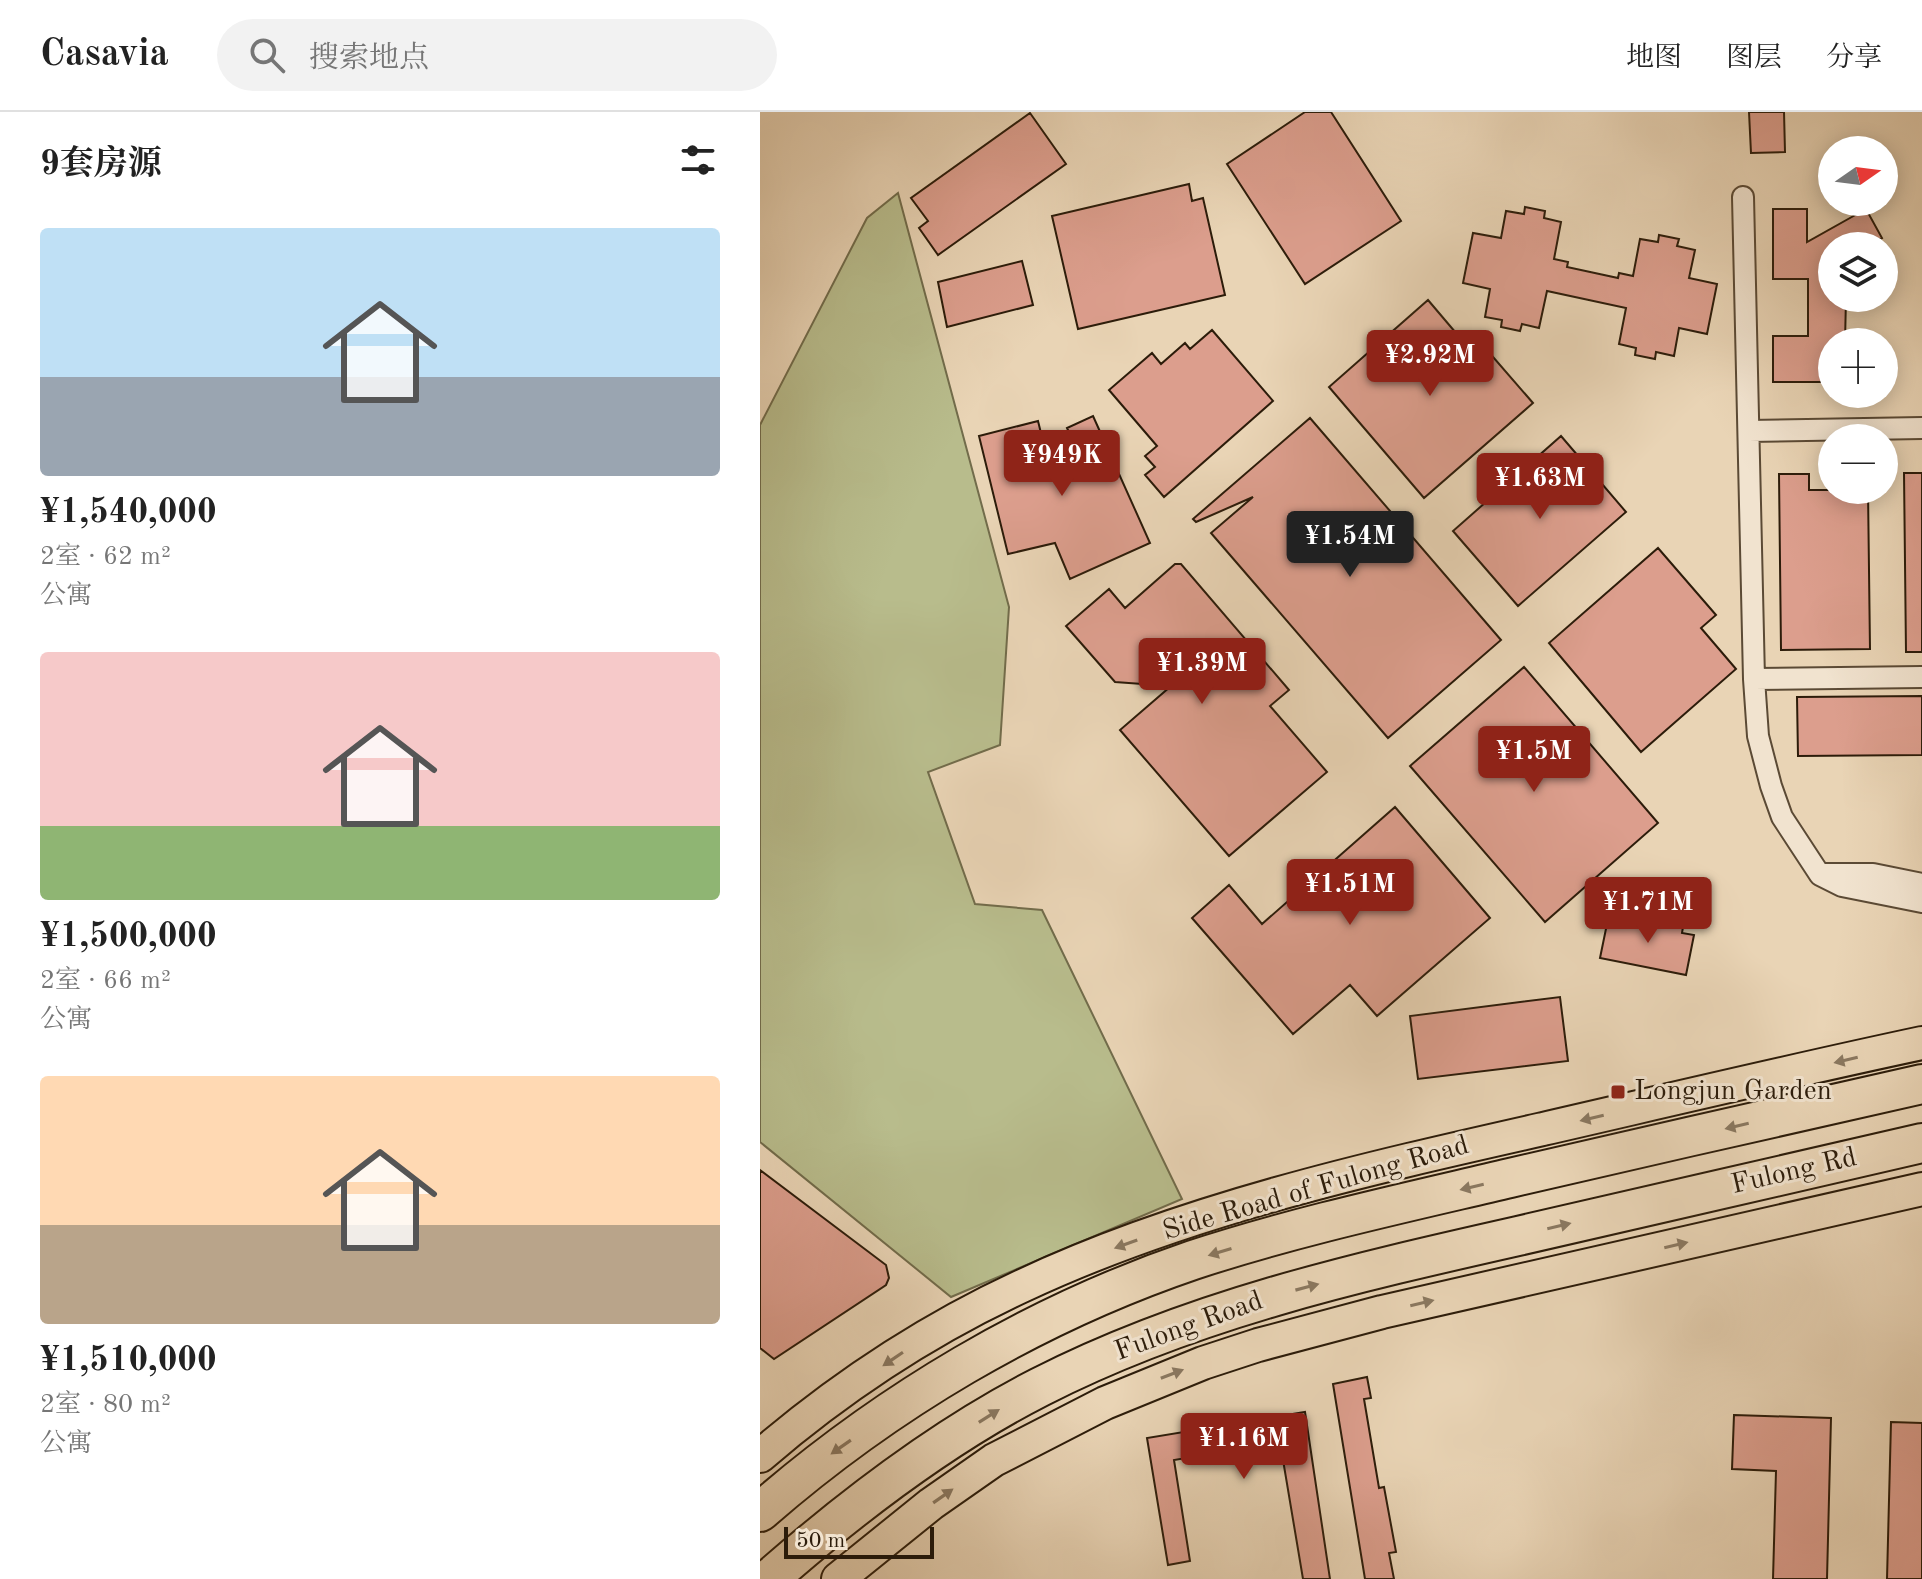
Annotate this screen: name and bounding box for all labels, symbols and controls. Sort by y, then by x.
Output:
search box [217,19,777,91]
icon: search [245,33,289,77]
text: Casavia [40,36,169,74]
text: 搜索地点 [309,44,429,74]
text: 地图 [1626,45,1682,73]
text: 图层 [1726,45,1782,73]
text: 分享 [1826,45,1882,73]
north arrow [1818,136,1898,216]
map controls [1818,136,1898,504]
icon: filters [676,138,720,182]
text: 9套房源 [40,148,162,182]
button: layers [1818,232,1898,312]
icon: home [308,280,452,424]
button: + [1818,328,1898,408]
pin: ¥2.92M [1365,330,1495,398]
text: ¥2.92M [1385,343,1475,369]
button: − [1818,424,1898,504]
pin: ¥949K [1006,430,1118,498]
text: ¥949K [1022,443,1102,469]
pin: ¥1.63M [1475,453,1605,521]
text: ¥1.63M [1495,466,1585,492]
text: ¥1,540,000 [40,496,217,530]
pin: ¥1.54M [1285,511,1415,579]
text: ¥1.54M [1305,524,1395,550]
text: 2室 · 62 m² [40,544,171,570]
text: 公寓 [40,583,92,609]
pin: ¥1.39M [1137,638,1267,706]
text: ¥1.39M [1157,651,1247,677]
icon: home [308,704,452,848]
pin: ¥1.5M [1478,726,1590,794]
text: ¥1.5M [1496,739,1572,765]
pin: ¥1.51M [1285,859,1415,927]
text: ¥1.51M [1305,872,1395,898]
pin: ¥1.71M [1583,877,1713,945]
text: ¥1.71M [1603,890,1693,916]
text: ¥1,500,000 [40,920,217,954]
text: 2室 · 66 m² [40,968,171,994]
text: 公寓 [40,1007,92,1033]
one-way arrow [1833,1054,1858,1067]
place label: Longjun Garden [1634,1078,1832,1106]
marker: Longjun Garden [1609,1083,1627,1101]
one-way arrow [1580,1112,1605,1125]
one-way arrow [1724,1120,1749,1133]
icon: home [308,1128,452,1272]
street label: Side Road of Fulong Road [1160,1132,1472,1246]
street label: Fulong Rd [1728,1144,1860,1200]
one-way arrow [1459,1182,1484,1194]
one-way arrow [1547,1219,1572,1232]
one-way arrow [1113,1238,1137,1251]
one-way arrow [1663,1238,1688,1251]
one-way arrow [1207,1246,1231,1259]
one-way arrow [1295,1280,1319,1293]
street label: Fulong Road [1111,1287,1267,1367]
one-way arrow [1410,1296,1435,1309]
text: ¥1,510,000 [40,1344,217,1378]
one-way arrow [883,1351,904,1366]
one-way arrow [1160,1368,1184,1380]
text: 2室 · 80 m² [40,1392,171,1418]
one-way arrow [978,1409,1000,1423]
pin: ¥1.16M [1179,1413,1309,1481]
text: ¥1.16M [1199,1426,1289,1452]
text: 公寓 [40,1431,92,1457]
one-way arrow [831,1439,852,1454]
one-way arrow [933,1489,954,1504]
scale bar [784,1523,934,1559]
text: 50 m [796,1530,845,1552]

